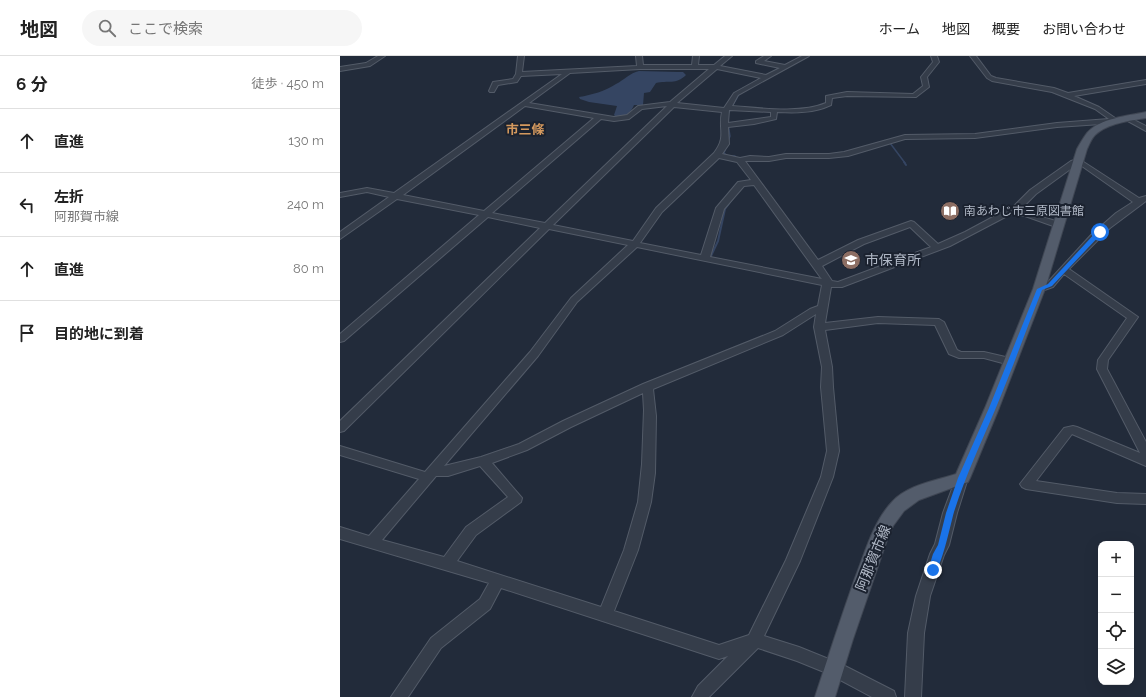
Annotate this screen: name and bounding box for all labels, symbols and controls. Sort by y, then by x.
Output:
search box [82,10,362,46]
icon: search [96,17,118,39]
text: 地図 [20,18,58,40]
text: ここで検索 [128,20,203,38]
text: ホーム [878,21,920,37]
text: 地図 [942,21,970,37]
text: 概要 [992,21,1020,37]
text: お問い合わせ [1042,21,1126,37]
text: 6 分 [16,74,47,94]
text: 徒歩 · 450 m [252,76,324,91]
district label: 市三條 [505,122,545,137]
icon: ahead [16,130,38,152]
text: 直進 [54,133,84,151]
text: 130 m [288,133,324,148]
text: 左折 [54,188,84,206]
icon: left [16,194,38,216]
text: 240 m [287,197,324,212]
library icon: 南あわじ市三原図書館 [939,200,961,222]
place label: 南あわじ市三原図書館 [964,204,1084,218]
text: 阿那賀市線 [54,209,119,224]
route start [1091,223,1109,241]
school or university icon: 市保育所 [840,249,862,271]
place label: 市保育所 [865,252,921,268]
icon: ahead [16,258,38,280]
text: 直進 [54,261,84,279]
text: 80 m [293,261,324,276]
icon: arrive [16,322,38,344]
text: 目的地に到着 [54,325,144,343]
street label: 阿那賀市線 [852,523,894,593]
map controls [1098,541,1134,685]
button: + [1098,541,1134,577]
route end [924,561,942,579]
button: − [1098,577,1134,613]
button: locate [1098,613,1134,649]
button: layers [1098,649,1134,685]

